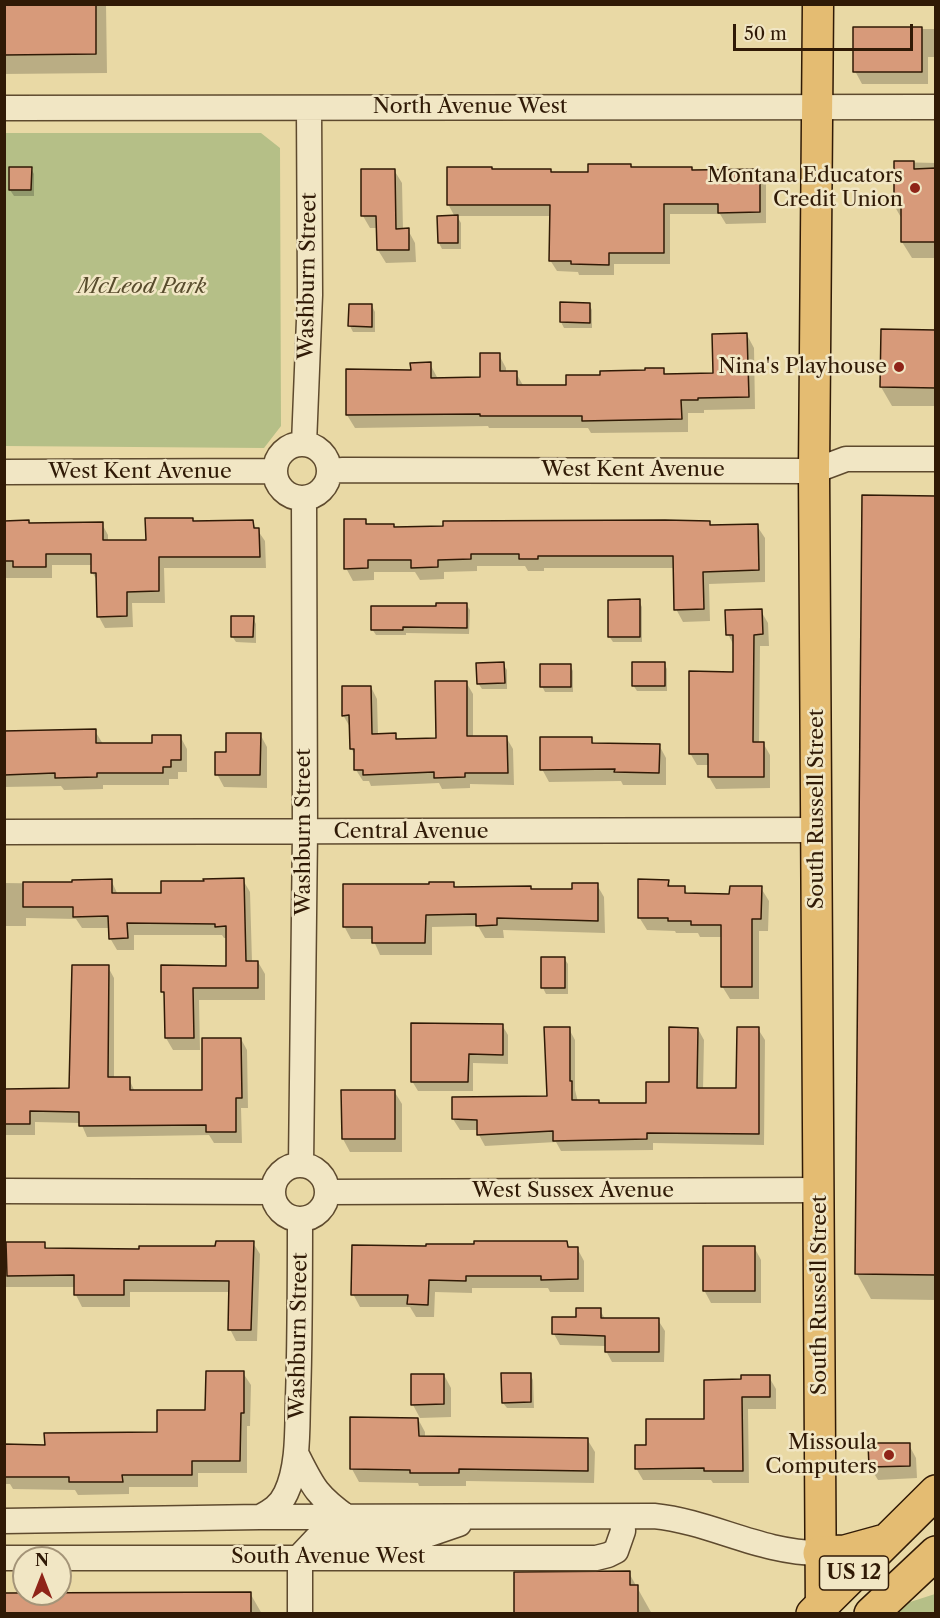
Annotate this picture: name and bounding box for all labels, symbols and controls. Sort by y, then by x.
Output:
scale bar [736,12,916,50]
text: 50 m [744,23,787,45]
street label: North Avenue West [373,94,567,120]
place label: Montana Educators Credit Union [707,163,903,213]
marker: Montana Educators Credit Union [908,181,922,195]
street label: Washburn Street [294,192,322,360]
park label: McLeod Park [78,274,206,300]
place label: Nina's Playhouse [718,354,887,380]
marker: Nina's Playhouse [892,360,906,374]
street label: West Kent Avenue [541,457,725,483]
street label: West Kent Avenue [48,459,232,485]
street label: South Russell Street [804,709,830,909]
street label: Washburn Street [291,748,317,916]
street label: Central Avenue [334,819,488,845]
street label: West Sussex Avenue [472,1178,674,1204]
street label: South Russell Street [807,1195,833,1395]
street label: Washburn Street [285,1252,313,1420]
place label: Missoula Computers [765,1430,877,1480]
marker: Missoula Computers [882,1448,896,1462]
street label: South Avenue West [231,1544,425,1570]
north arrow [12,1546,72,1606]
text: N [35,1550,49,1570]
road number: US 12 [820,1556,888,1590]

